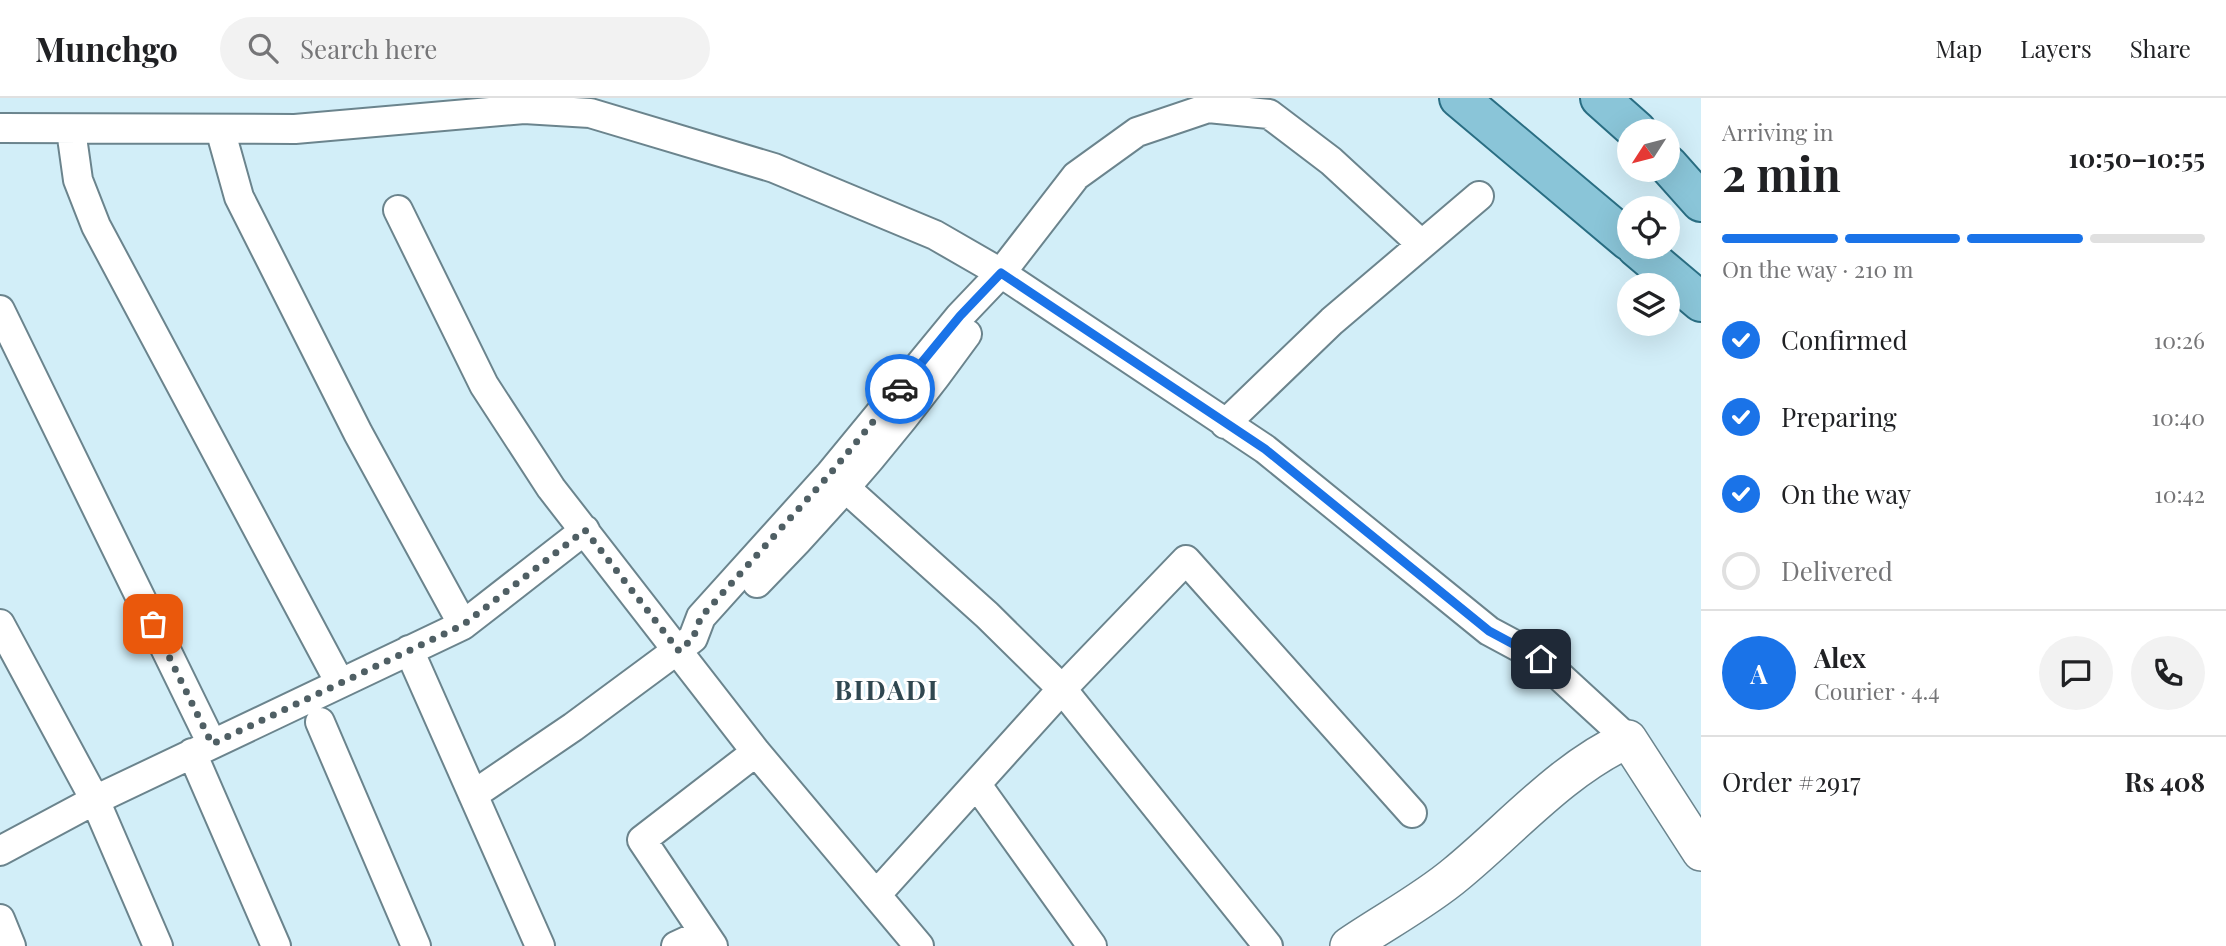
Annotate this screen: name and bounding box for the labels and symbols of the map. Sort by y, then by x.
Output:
north arrow [1617,119,1680,182]
courier [865,354,935,424]
pin [123,594,183,654]
pin [1511,629,1571,689]
district label: BIDADI [834,672,940,707]

